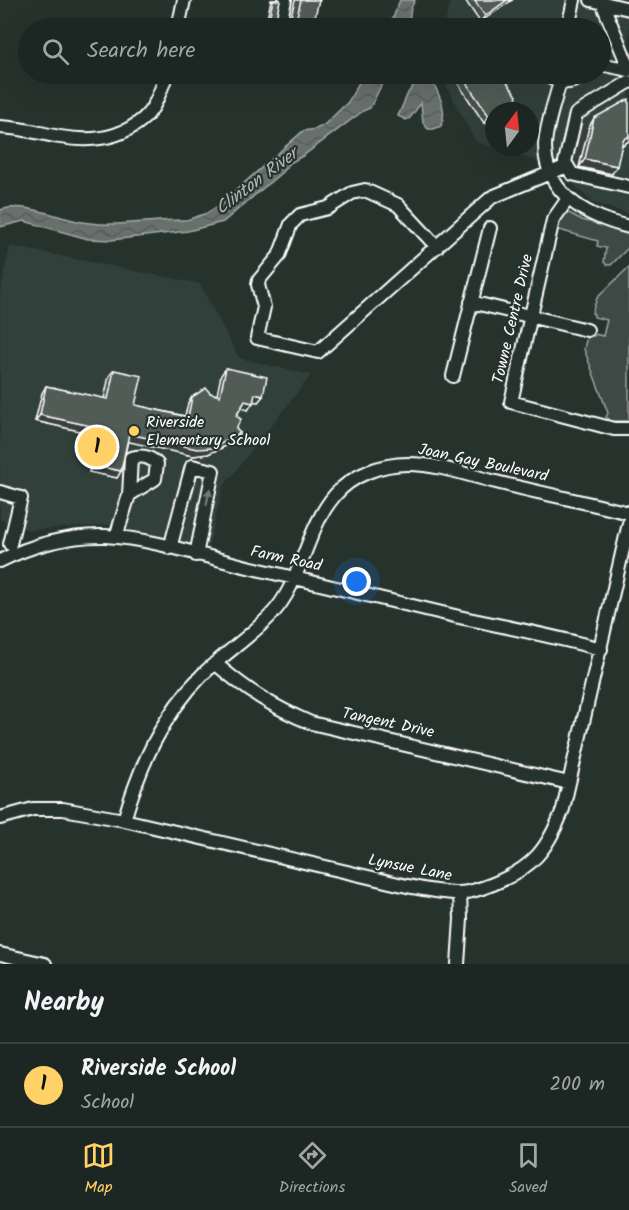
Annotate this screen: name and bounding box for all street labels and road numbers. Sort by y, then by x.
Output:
street label: Towne Centre Drive [486,252,540,386]
street label: Joan Gay Boulevard [416,437,551,489]
street label: Farm Road [248,539,325,579]
street label: Tangent Drive [339,701,437,745]
street label: Lynsue Lane [366,848,454,888]

